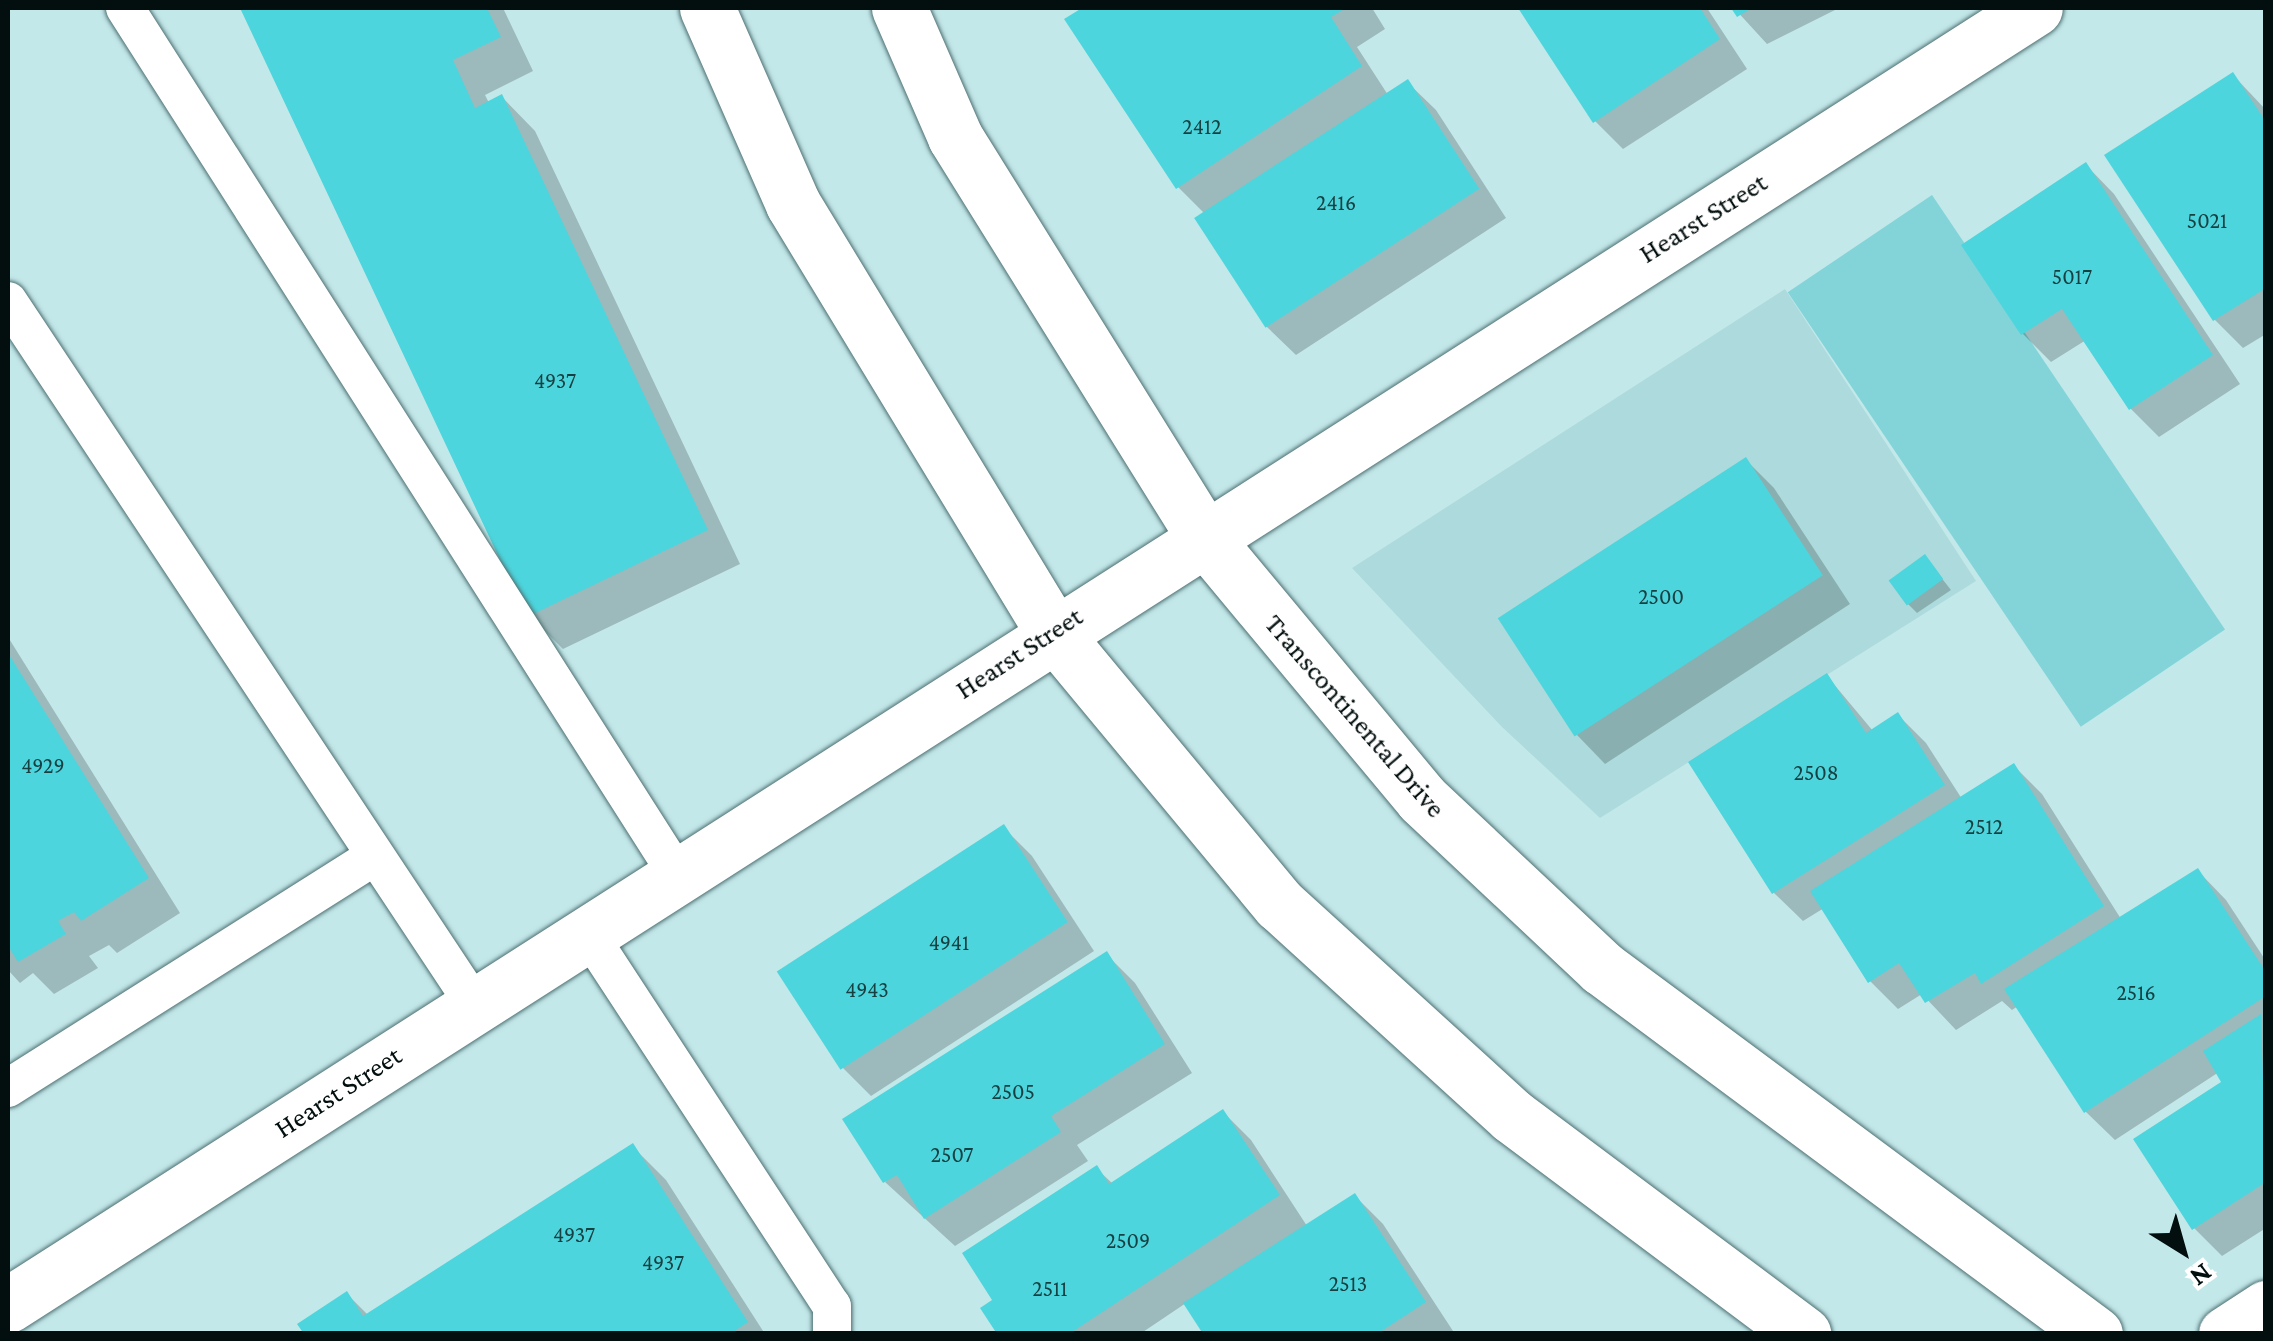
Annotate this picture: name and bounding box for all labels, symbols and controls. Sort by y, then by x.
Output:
house number: 2412 [1182,114,1222,140]
street label: Hearst Street [1633,165,1773,271]
house number: 2416 [1316,190,1356,216]
house number: 5021 [2187,208,2227,234]
house number: 5017 [2052,264,2092,290]
house number: 4937 [534,368,576,394]
house number: 2500 [1638,584,1684,610]
street label: Hearst Street [949,600,1089,706]
street label: Transcontinental Drive [1257,607,1453,825]
house number: 4929 [21,753,65,779]
house number: 2508 [1793,760,1839,786]
house number: 2512 [1965,814,2003,840]
house number: 4941 [929,930,969,956]
house number: 4943 [845,977,889,1003]
house number: 2516 [2116,980,2156,1006]
street label: Hearst Street [268,1039,408,1145]
house number: 2505 [991,1079,1035,1105]
house number: 2507 [931,1142,973,1168]
north arrow [2133,1201,2233,1301]
house number: 4937 [553,1222,595,1248]
house number: 2509 [1106,1228,1150,1254]
house number: 4937 [642,1250,684,1276]
text: N [2184,1257,2218,1293]
house number: 2513 [1329,1271,1367,1297]
house number: 2511 [1032,1276,1068,1302]

